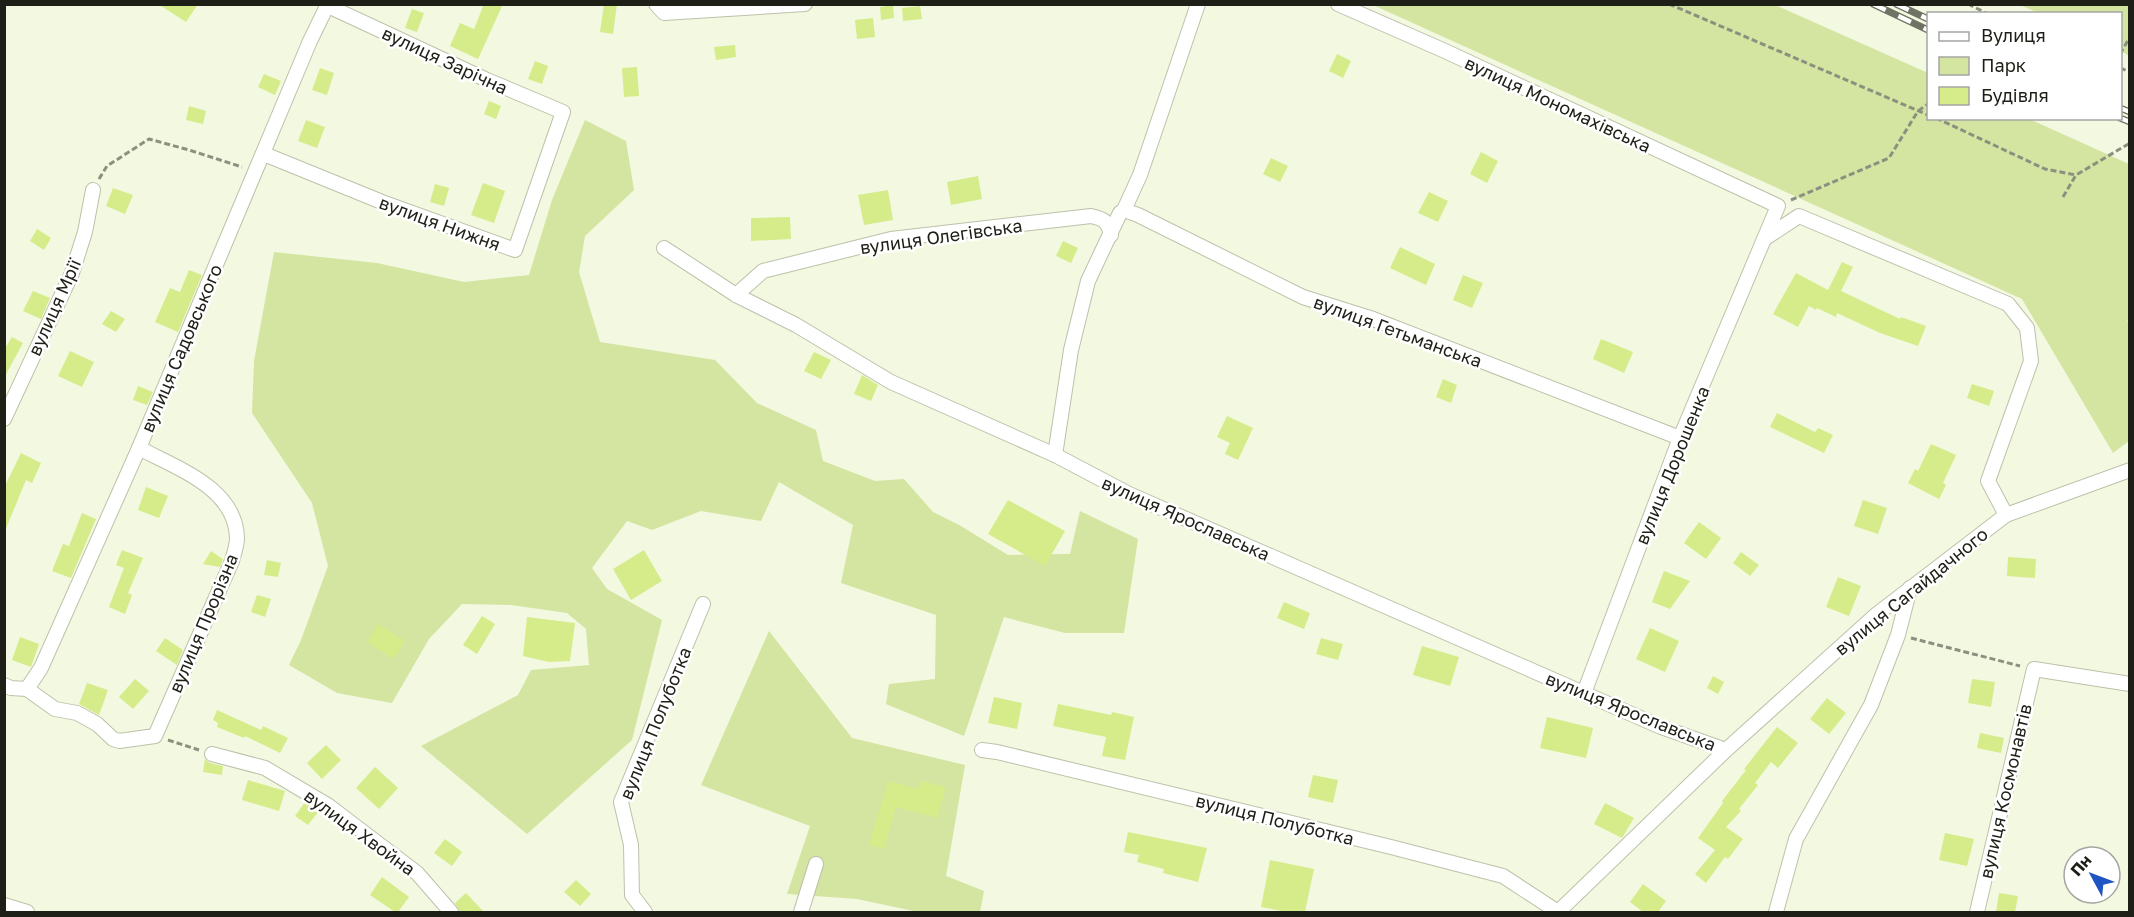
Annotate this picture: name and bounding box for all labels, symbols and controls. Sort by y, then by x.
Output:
legend [1927,12,2122,120]
street label: вулиця Зарічна [379,21,511,99]
text: Вулиця [1981,24,2046,46]
street label: вулиця Мономахівська [1461,51,1655,157]
text: Парк [1981,54,2026,76]
text: Будівля [1981,84,2049,106]
street label: вулиця Нижня [376,191,504,255]
street label: вулиця Олегівська [858,214,1024,258]
street label: вулиця Мрії [23,254,86,359]
street label: вулиця Садовського [136,261,226,435]
street label: вулиця Гетьманська [1311,290,1485,372]
street label: вулиця Дорошенка [1630,382,1714,548]
street label: вулиця Ярославська [1099,471,1273,565]
street label: вулиця Сагайдачного [1830,522,1992,660]
street label: вулиця Прорізна [164,550,242,696]
street label: вулиця Полуботка [614,644,696,802]
street label: вулиця Ярославська [1543,667,1719,755]
street label: вулиця Космонавтів [1974,701,2036,881]
street label: вулиця Хвойна [300,784,420,880]
street label: вулиця Полуботка [1194,789,1356,849]
north arrow [2062,845,2122,905]
text: Пн [2066,850,2095,880]

